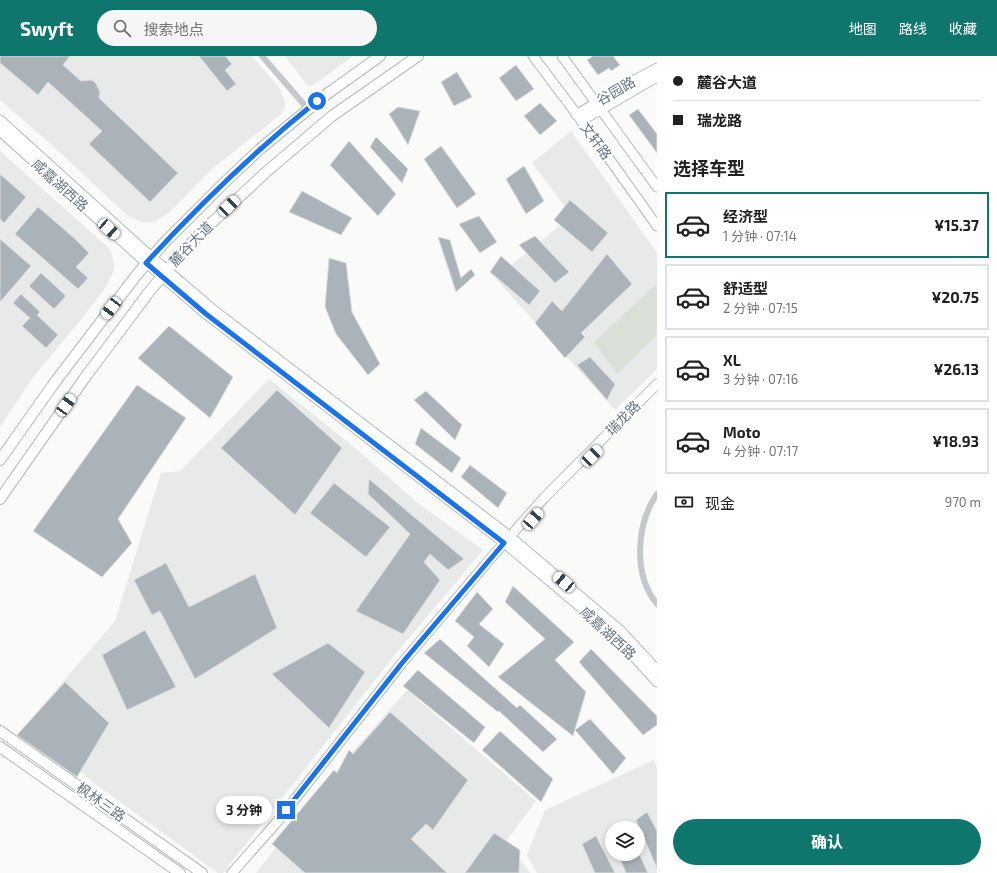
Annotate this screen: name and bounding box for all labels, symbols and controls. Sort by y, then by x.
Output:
search box [97,10,377,46]
text: Swyft [20,17,73,40]
icon: search [111,17,133,39]
text: 搜索地点 [143,20,203,38]
text: 地图 [849,20,877,37]
text: 路线 [899,20,927,37]
text: 收藏 [949,20,977,37]
street label: 谷园路 [593,73,638,108]
text: 麓谷大道 [697,73,757,91]
route start [308,92,326,110]
text: 瑞龙路 [697,111,742,129]
street label: 文轩路 [577,119,616,163]
street label: 咸嘉湖西路 [29,155,92,214]
text: 选择车型 [673,157,745,179]
car [216,193,242,219]
icon: car [675,207,711,243]
text: 经济型 [723,207,768,225]
text: ¥15.37 [934,216,979,234]
car [96,217,122,241]
street label: 麓谷大道 [165,218,216,270]
text: 1 分钟 · 07:14 [723,228,797,244]
icon: car [675,279,711,315]
text: 舒适型 [723,279,768,297]
text: ¥20.75 [931,288,979,306]
car [99,295,123,321]
text: 2 分钟 · 07:15 [723,300,798,316]
icon: car [675,351,711,387]
text: XL [723,351,741,369]
text: ¥26.13 [933,360,979,378]
text: 3 分钟 · 07:16 [723,371,798,387]
car [54,392,78,418]
street label: 瑞龙路 [602,397,644,439]
icon: car [675,423,711,459]
text: Moto [723,423,761,441]
text: ¥18.93 [932,432,979,450]
car [579,443,605,469]
text: 4 分钟 · 07:17 [723,443,798,459]
icon: cash [673,491,695,513]
text: 现金 [705,494,735,512]
text: 970 m [945,494,981,510]
car [521,506,545,532]
car [551,570,577,594]
street label: 咸嘉湖西路 [577,603,640,663]
street label: 枫林三路 [73,779,129,825]
callout: 3 分钟 [216,796,272,824]
route end [277,801,295,819]
text: 3 分钟 [226,802,262,818]
button: 确认 [673,819,981,865]
map controls [605,821,645,861]
button: layers [605,821,645,861]

